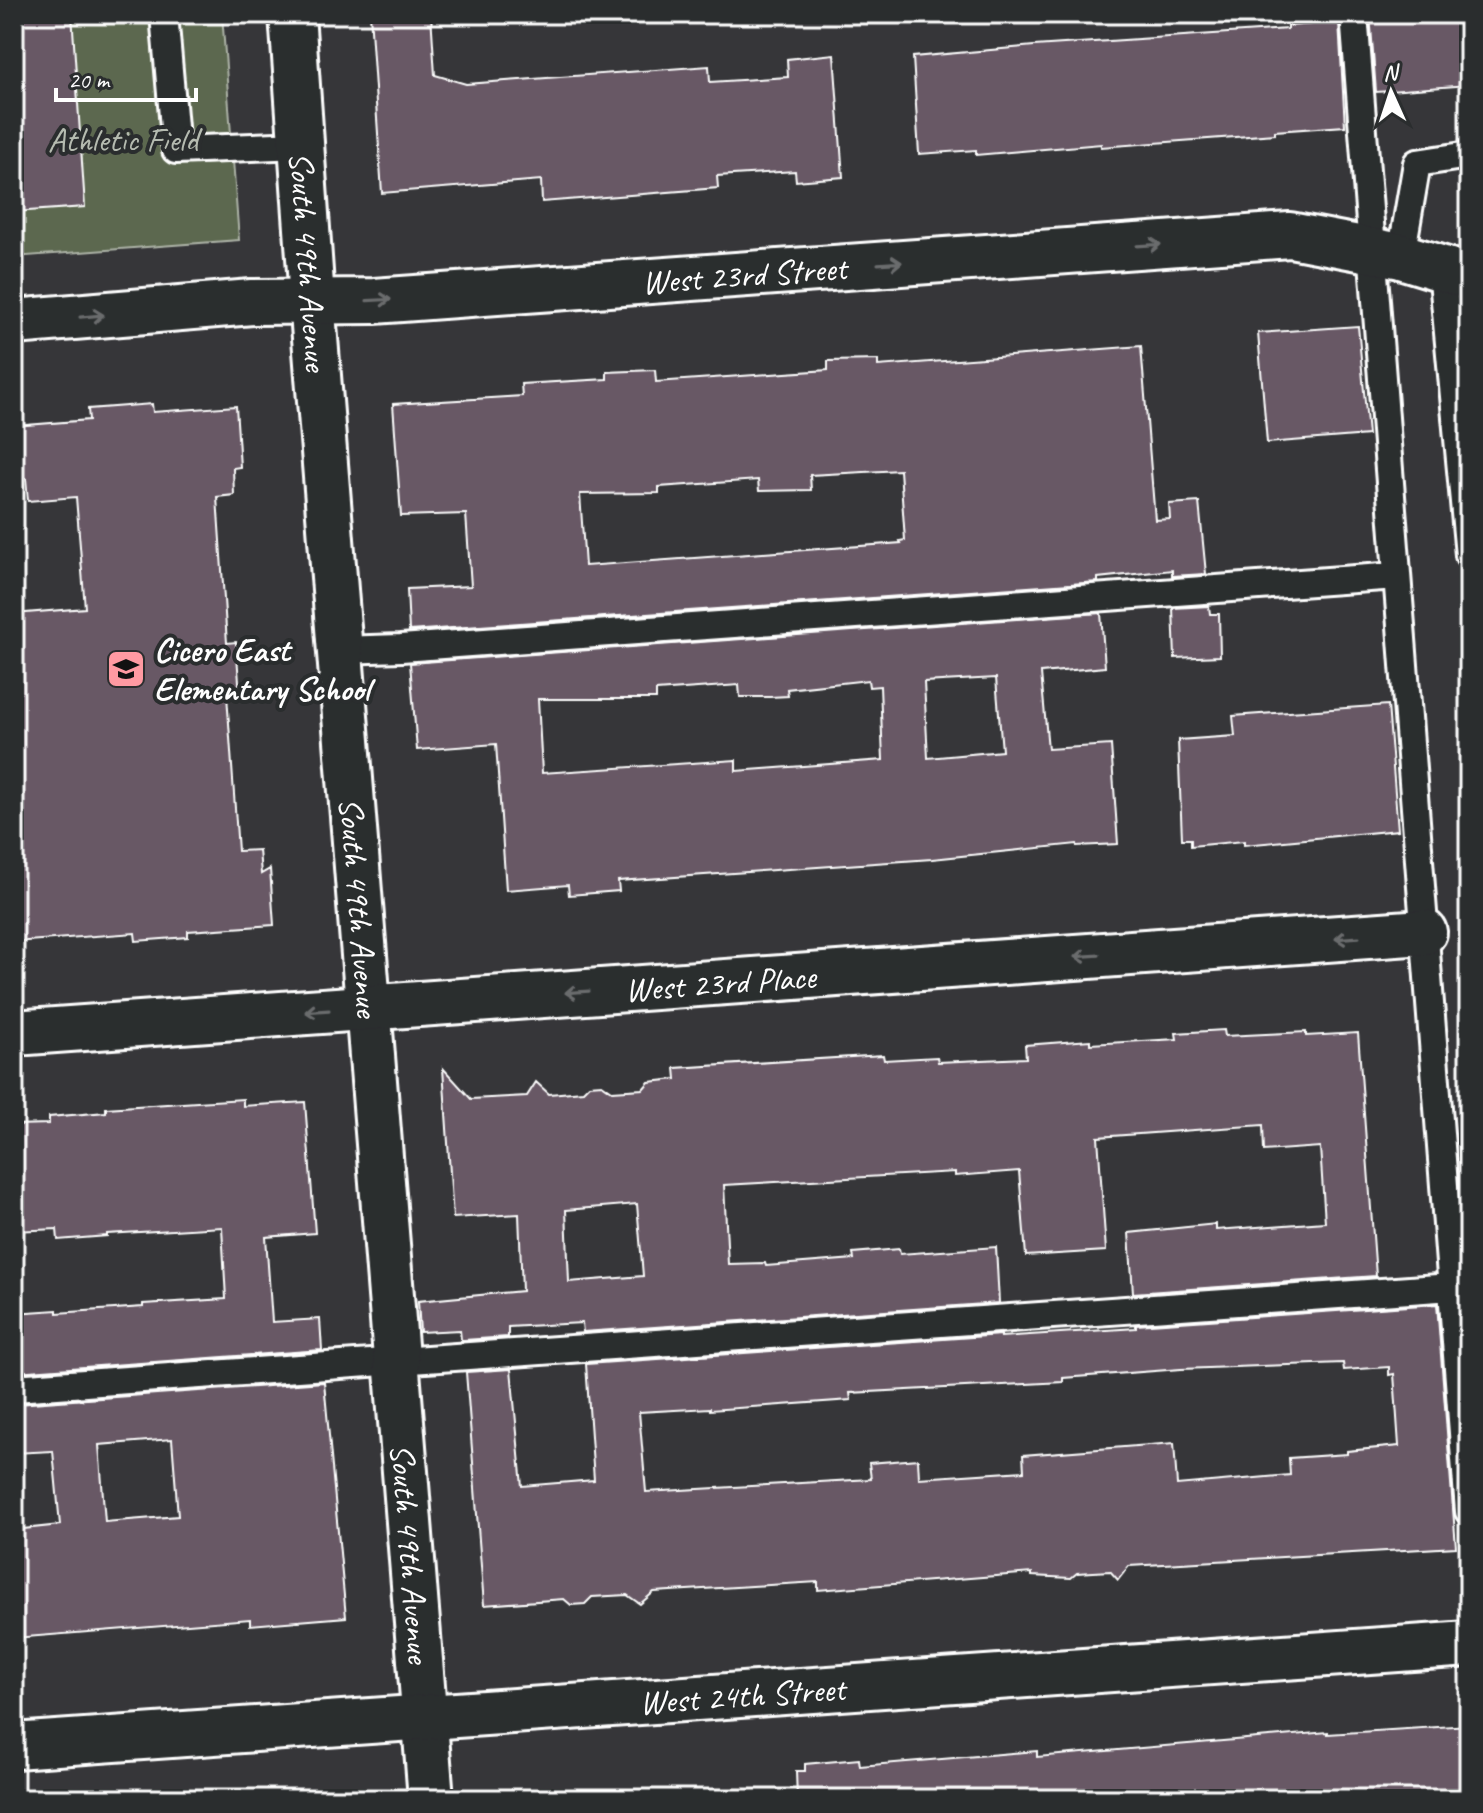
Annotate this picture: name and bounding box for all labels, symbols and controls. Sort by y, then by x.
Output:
scale bar [56,52,196,102]
north arrow [1351,52,1431,132]
text: N [1382,59,1401,87]
text: 20 m [68,65,111,95]
park label: Athletic Field [48,118,203,161]
street label: South 49th Avenue [280,150,339,375]
one-way arrow [1135,237,1162,252]
street label: West 23rd Street [640,245,852,303]
one-way arrow [876,255,903,270]
one-way arrow [365,292,392,307]
one-way arrow [78,308,105,323]
place label: Cicero East Elementary School [154,628,376,710]
school or university icon: Cicero East Elementary School [105,648,147,690]
street label: South 49th Avenue [330,796,390,1021]
one-way arrow [1334,931,1361,946]
one-way arrow [1074,949,1101,964]
street label: West 23rd Place [623,954,819,1011]
one-way arrow [564,985,591,1000]
one-way arrow [304,1004,331,1019]
street label: South 49th Avenue [381,1442,442,1666]
street label: West 24th Street [638,1666,850,1724]

